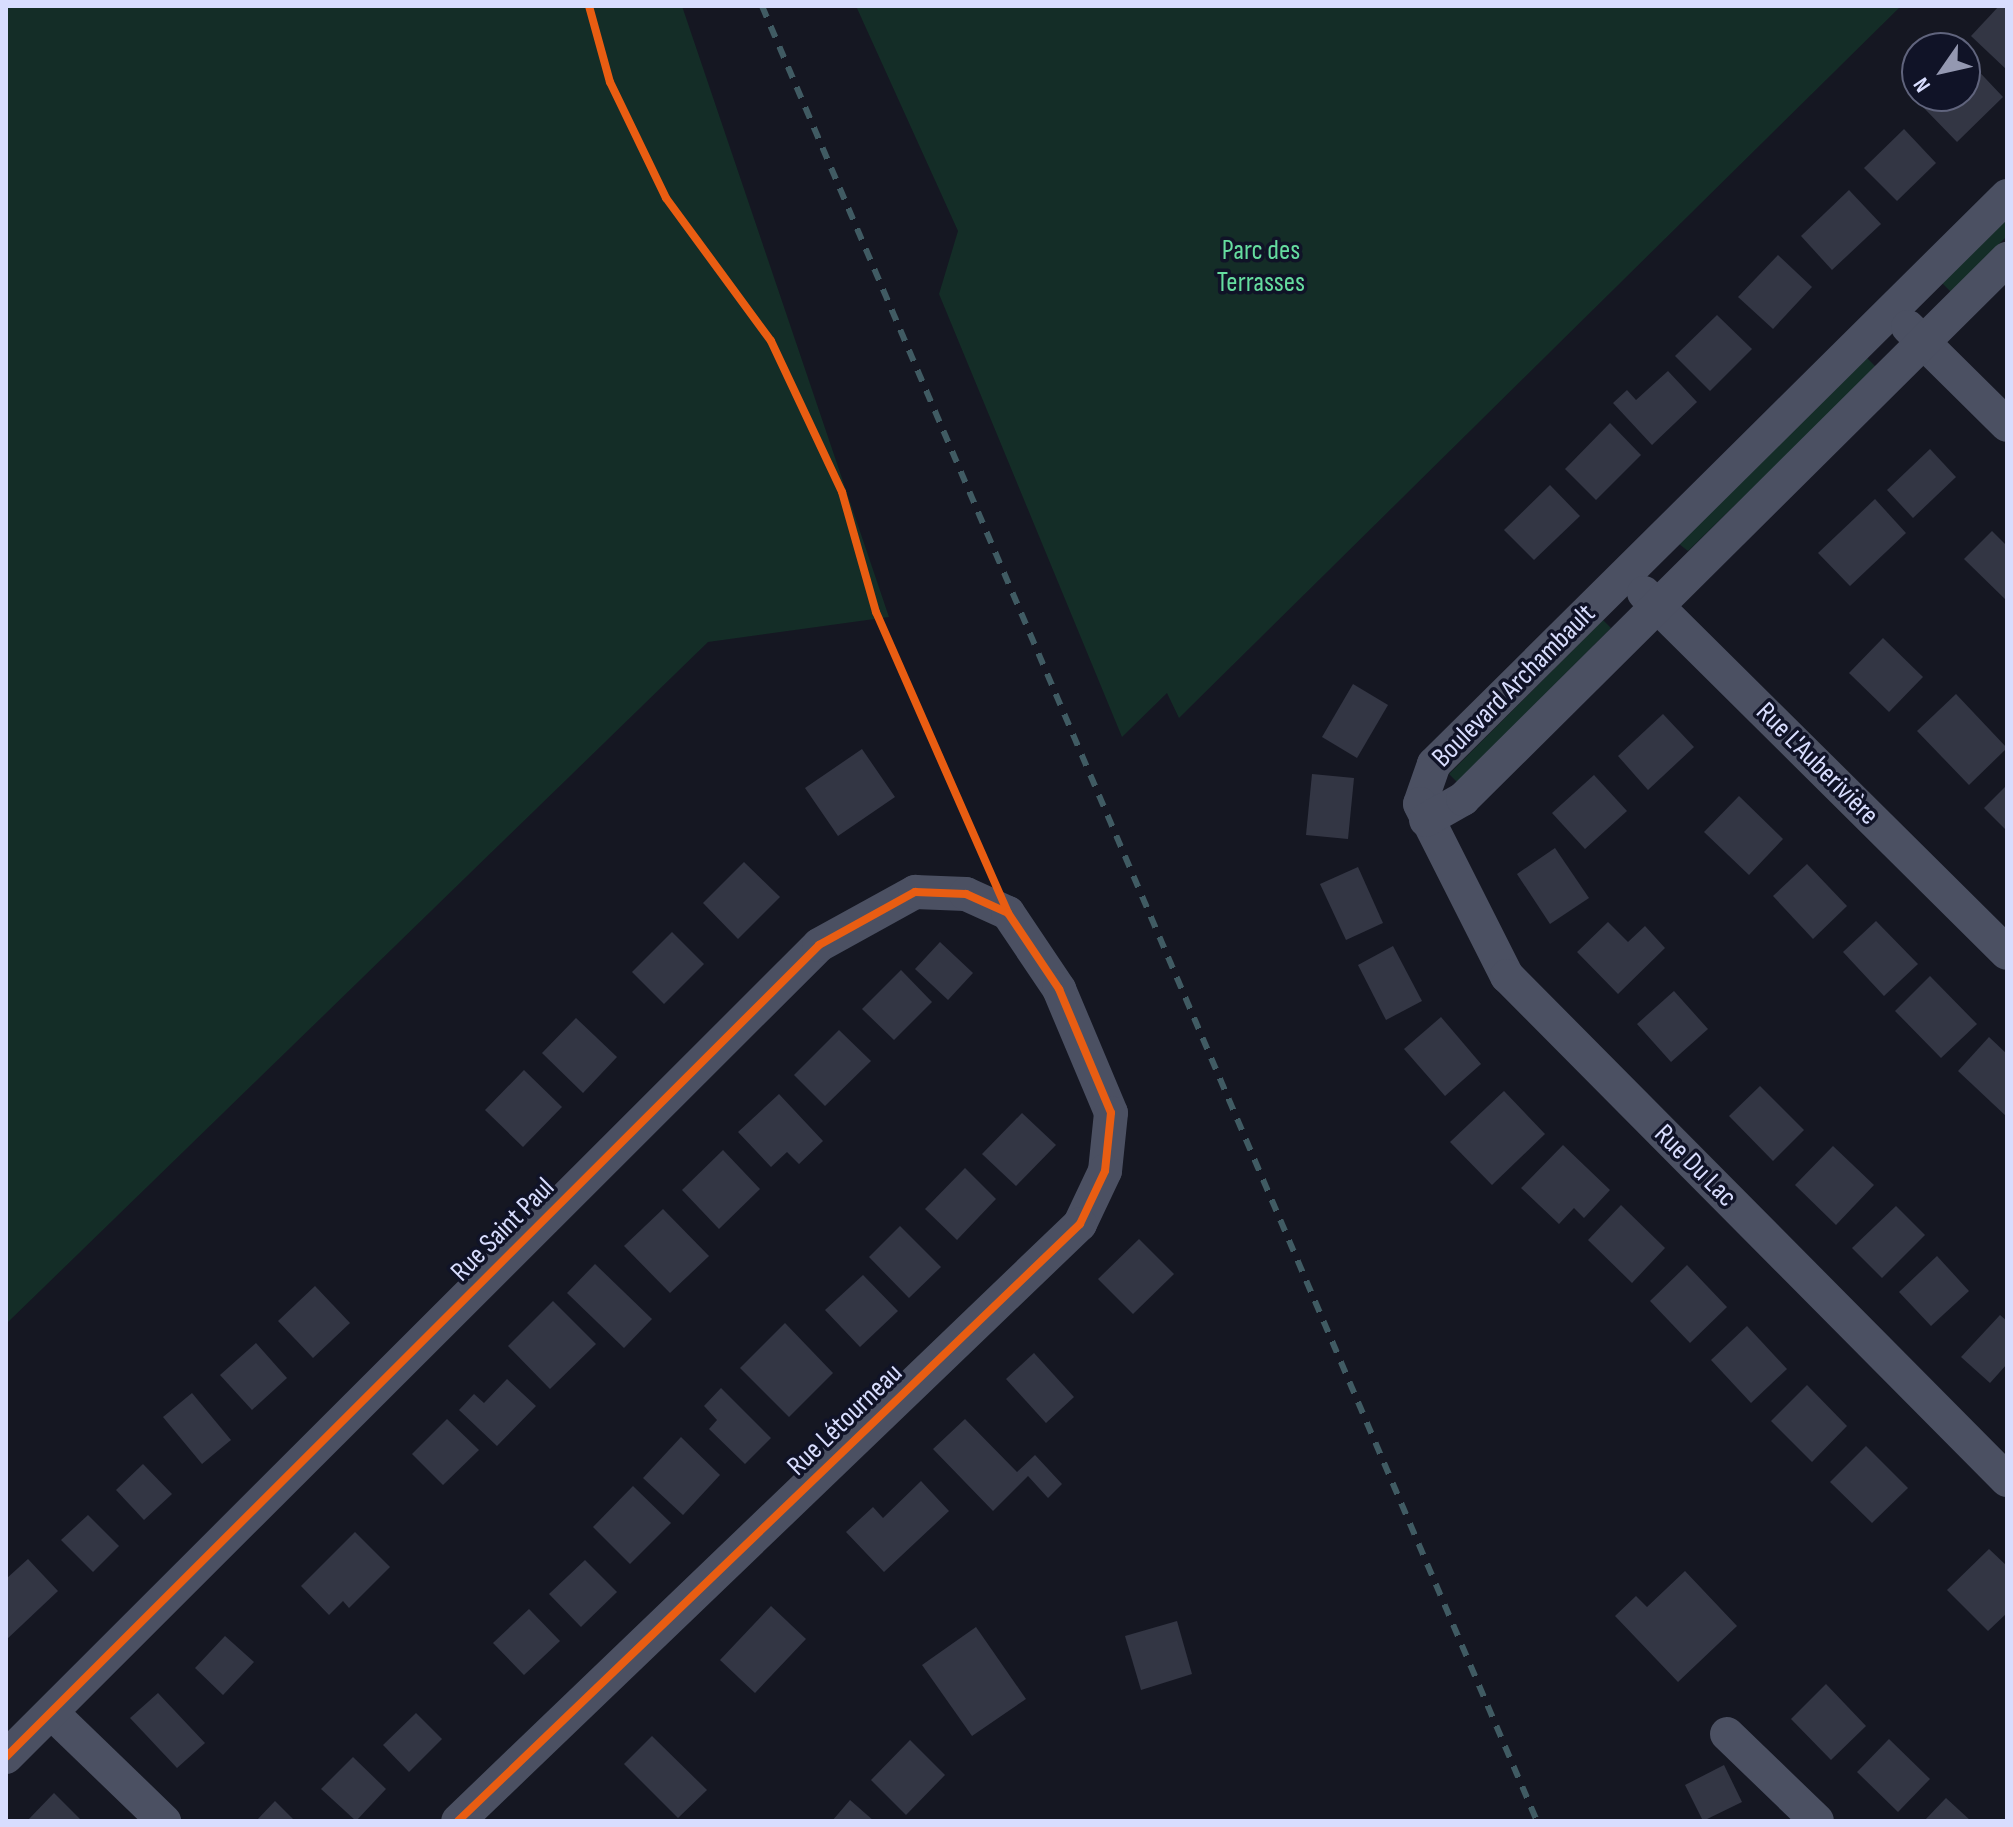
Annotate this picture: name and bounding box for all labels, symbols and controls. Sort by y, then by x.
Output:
north arrow [1901,32,1981,112]
text: N [1908,72,1937,97]
park label: Parc des Terrasses [1217,234,1305,300]
street label: Boulevard Archambault [1425,597,1603,775]
street label: Rue L'Auberivière [1749,696,1885,832]
street label: Rue Du Lac [1647,1118,1743,1214]
street label: Rue Saint Paul [444,1171,562,1289]
street label: Rue Létourneau [780,1357,910,1483]

